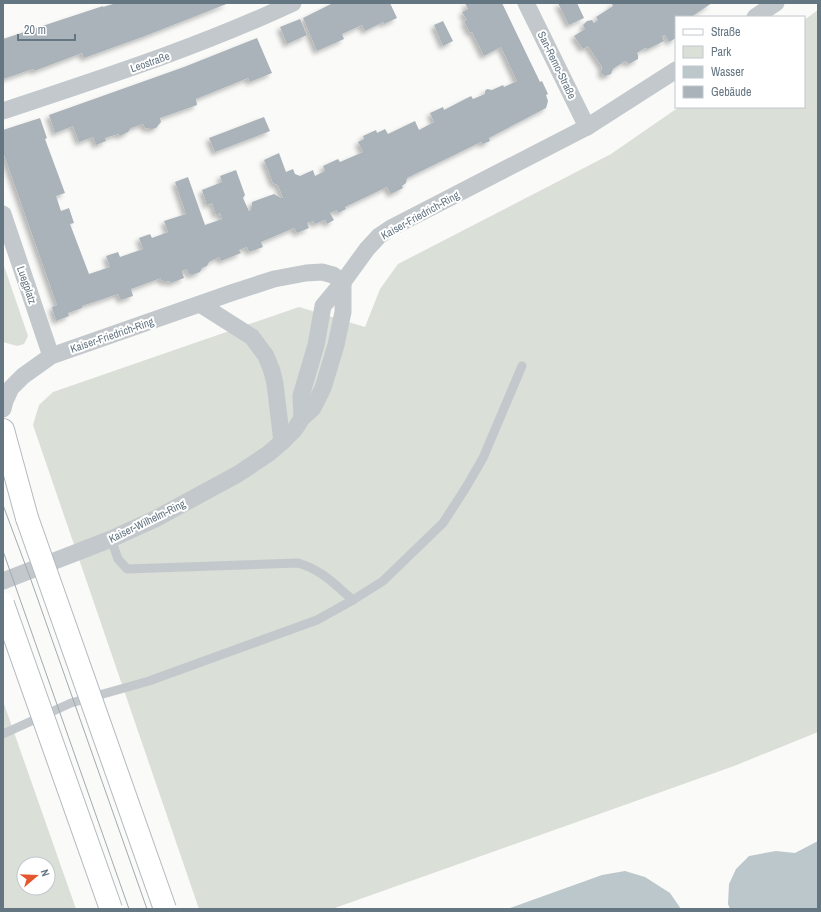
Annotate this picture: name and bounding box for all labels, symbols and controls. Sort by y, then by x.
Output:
scale bar [18,16,75,42]
legend [675,16,805,108]
text: 20 m [24,22,46,38]
text: Straße [711,24,741,40]
street label: San-Remo-Straße [535,29,579,101]
text: Park [711,44,731,60]
street label: Leostraße [129,49,171,75]
text: Wasser [711,64,745,80]
text: Gebäude [711,84,752,100]
street label: Kaiser-Friedrich-Ring [378,188,462,242]
street label: Luegplatz [14,264,40,306]
street label: Kaiser-Friedrich-Ring [68,314,156,356]
street label: Kaiser-Wilhelm-Ring [106,496,188,546]
north arrow [16,856,56,896]
text: N [38,867,53,878]

